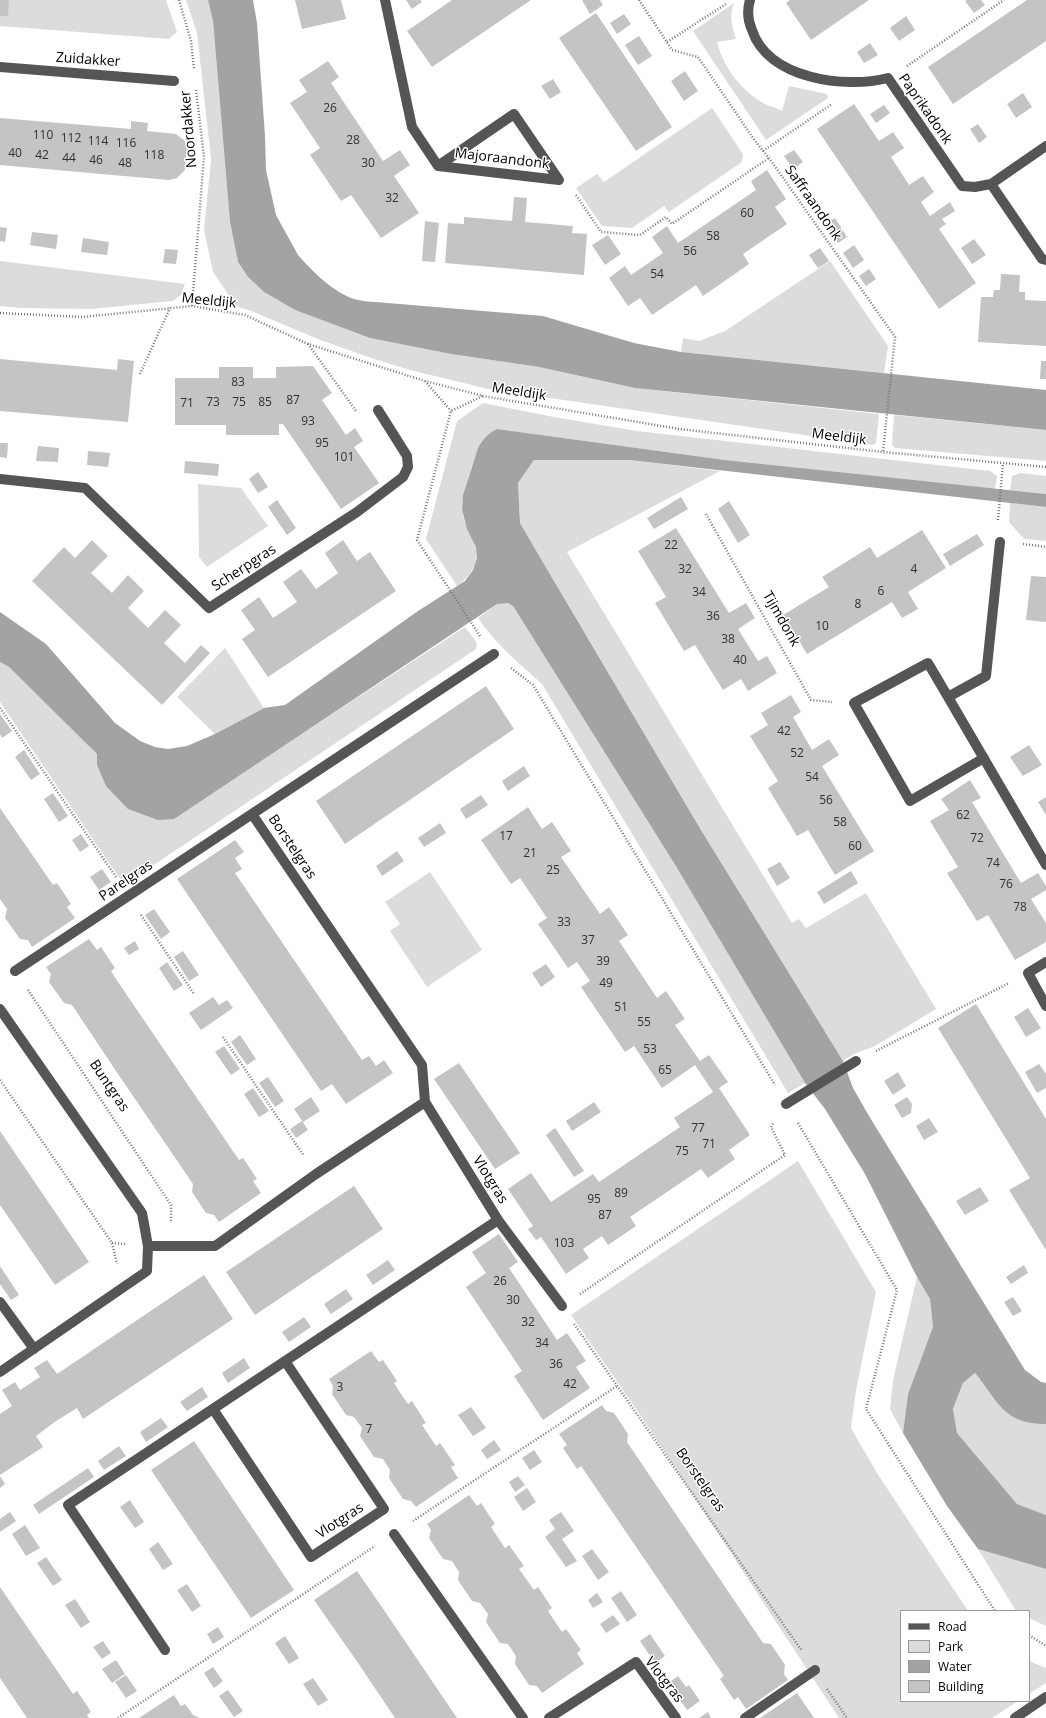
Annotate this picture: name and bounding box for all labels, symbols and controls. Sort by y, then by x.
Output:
street label: Zuidakker [55,49,121,71]
street label: Paprikadonk [895,71,955,147]
street label: Noordakker [177,90,201,168]
house number: 26 [323,102,337,116]
house number: 110 [33,129,53,143]
house number: 112 [61,132,81,146]
house number: 28 [346,134,360,148]
house number: 114 [88,135,108,149]
house number: 116 [116,137,136,151]
street label: Majoraandonk [454,145,550,173]
house number: 40 [8,147,22,161]
house number: 42 [35,149,49,163]
house number: 118 [144,149,164,163]
house number: 44 [62,152,76,166]
house number: 46 [89,154,103,168]
house number: 48 [118,157,132,171]
house number: 30 [361,157,375,171]
street label: Saffraandonk [781,162,845,244]
house number: 32 [385,192,399,206]
house number: 60 [740,207,754,221]
house number: 58 [706,230,720,244]
house number: 56 [683,245,697,259]
house number: 54 [650,268,664,282]
street label: Meeldijk [181,290,237,312]
house number: 83 [231,376,245,390]
street label: Meeldijk [491,379,547,405]
house number: 87 [286,394,300,408]
house number: 73 [206,396,220,410]
house number: 75 [232,396,246,410]
house number: 85 [258,396,272,410]
house number: 71 [180,397,194,411]
house number: 93 [301,415,315,429]
street label: Meeldijk [811,425,867,449]
house number: 95 [315,437,329,451]
house number: 101 [334,451,354,465]
house number: 22 [664,539,678,553]
street label: Scherpgras [209,541,279,595]
house number: 32 [678,563,692,577]
house number: 4 [911,563,917,577]
house number: 6 [878,585,884,599]
house number: 34 [692,586,706,600]
street label: Tijmdonk [759,589,803,649]
house number: 8 [855,598,861,612]
house number: 36 [706,610,720,624]
house number: 10 [815,620,829,634]
house number: 38 [721,633,735,647]
house number: 40 [733,654,747,668]
house number: 42 [777,725,791,739]
house number: 52 [790,747,804,761]
house number: 54 [805,771,819,785]
house number: 56 [819,794,833,808]
house number: 62 [956,809,970,823]
street label: Borstelgras [264,812,320,882]
house number: 58 [833,816,847,830]
house number: 17 [499,830,513,844]
house number: 72 [970,832,984,846]
house number: 60 [848,840,862,854]
house number: 21 [523,847,537,861]
street label: Parelgras [96,857,156,905]
house number: 74 [986,857,1000,871]
house number: 25 [546,864,560,878]
house number: 76 [999,878,1013,892]
house number: 78 [1013,901,1027,915]
house number: 33 [557,916,571,930]
house number: 37 [581,934,595,948]
house number: 39 [596,955,610,969]
house number: 49 [599,977,613,991]
house number: 51 [614,1001,628,1015]
house number: 55 [637,1016,651,1030]
house number: 53 [643,1043,657,1057]
street label: Buntgras [86,1057,132,1115]
house number: 65 [658,1064,672,1078]
house number: 77 [691,1122,705,1136]
house number: 71 [702,1138,716,1152]
house number: 75 [675,1145,689,1159]
street label: Vlotgras [469,1153,511,1207]
house number: 89 [614,1187,628,1201]
house number: 95 [587,1193,601,1207]
house number: 87 [598,1209,612,1223]
house number: 103 [554,1237,574,1251]
house number: 26 [493,1275,507,1289]
house number: 30 [506,1294,520,1308]
house number: 32 [521,1316,535,1330]
house number: 34 [535,1337,549,1351]
house number: 36 [549,1358,563,1372]
house number: 42 [563,1378,577,1392]
house number: 3 [337,1381,343,1395]
house number: 7 [366,1423,372,1437]
street label: Borstelgras [672,1445,728,1515]
street label: Vlotgras [313,1500,367,1542]
legend [900,1610,1030,1702]
text: Road [938,1618,967,1635]
text: Park [938,1638,963,1655]
street label: Vlotgras [641,1654,687,1706]
text: Water [938,1658,972,1675]
text: Building [938,1678,983,1695]

